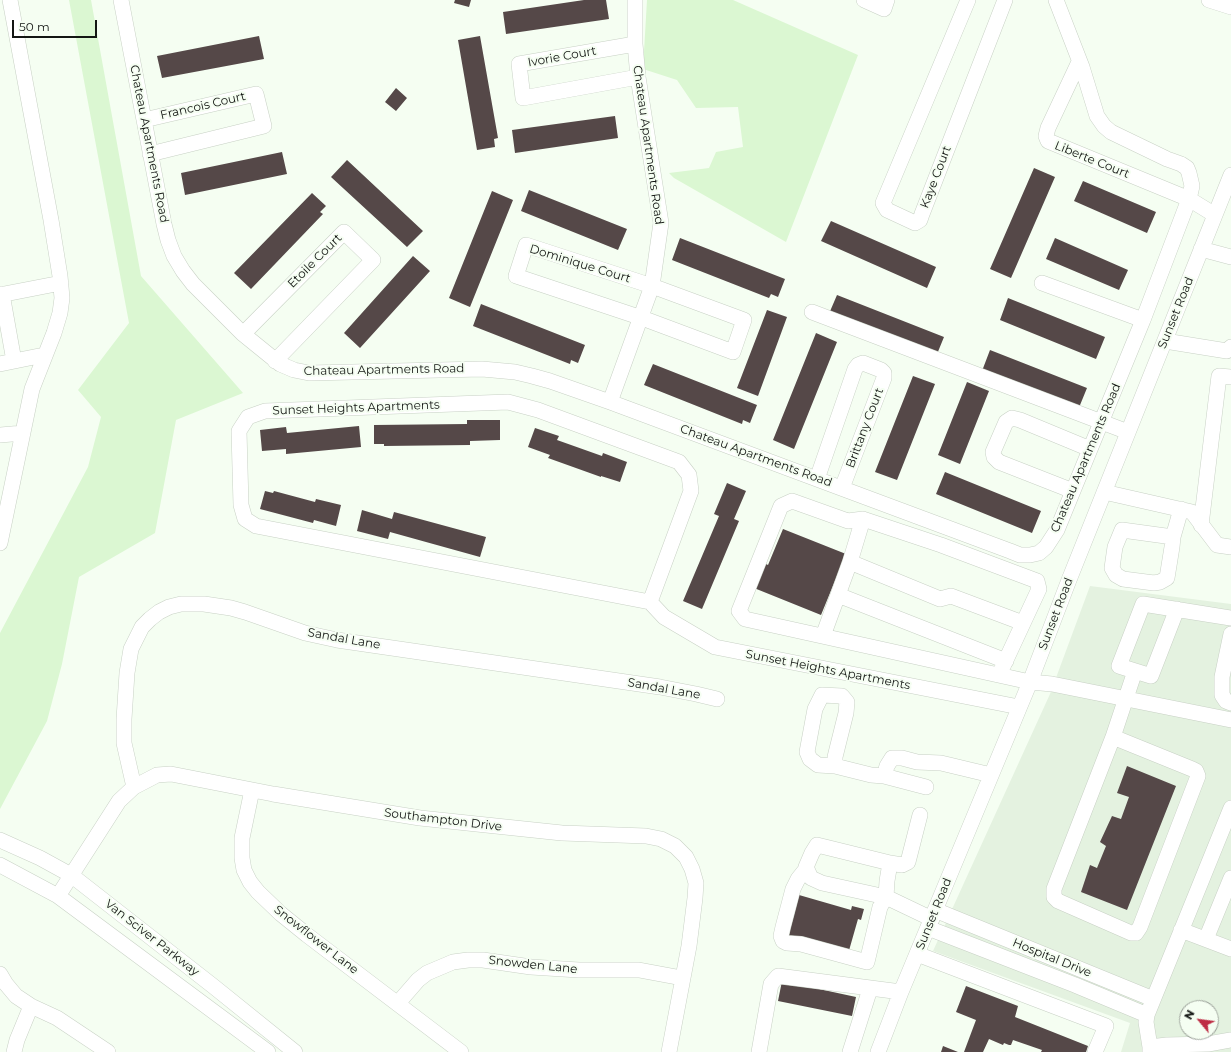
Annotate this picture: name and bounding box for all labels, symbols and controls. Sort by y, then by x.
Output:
scale bar [14,12,99,38]
text: 50 m [19,19,50,34]
street label: Ivorie Court [527,44,597,70]
street label: Chateau Apartments Road [127,64,171,224]
street label: Chateau Apartments Road [630,64,666,226]
street label: Francois Court [159,89,247,123]
street label: Liberte Court [1052,138,1132,182]
street label: Kaye Court [918,144,954,210]
street label: Etoile Court [285,231,345,291]
street label: Dominique Court [528,242,632,286]
street label: Sunset Road [1155,275,1197,351]
street label: Chateau Apartments Road [304,361,464,379]
street label: Chateau Apartments Road [1048,381,1124,535]
street label: Brittany Court [843,386,887,470]
street label: Sunset Heights Apartments [272,398,440,418]
street label: Chateau Apartments Road [678,422,834,490]
street label: Sunset Road [1036,576,1076,652]
street label: Sandal Lane [306,626,382,652]
street label: Sunset Heights Apartments [744,647,912,693]
street label: Sandal Lane [626,676,702,702]
street label: Southampton Drive [383,806,503,834]
street label: Sunset Road [913,876,955,952]
street label: Van Sciver Parkway [102,897,202,979]
street label: Snowflower Lane [271,903,361,977]
street label: Hospital Drive [1010,936,1094,980]
street label: Snowden Lane [488,953,578,977]
north arrow [1179,1000,1219,1040]
text: N [1181,1007,1198,1022]

